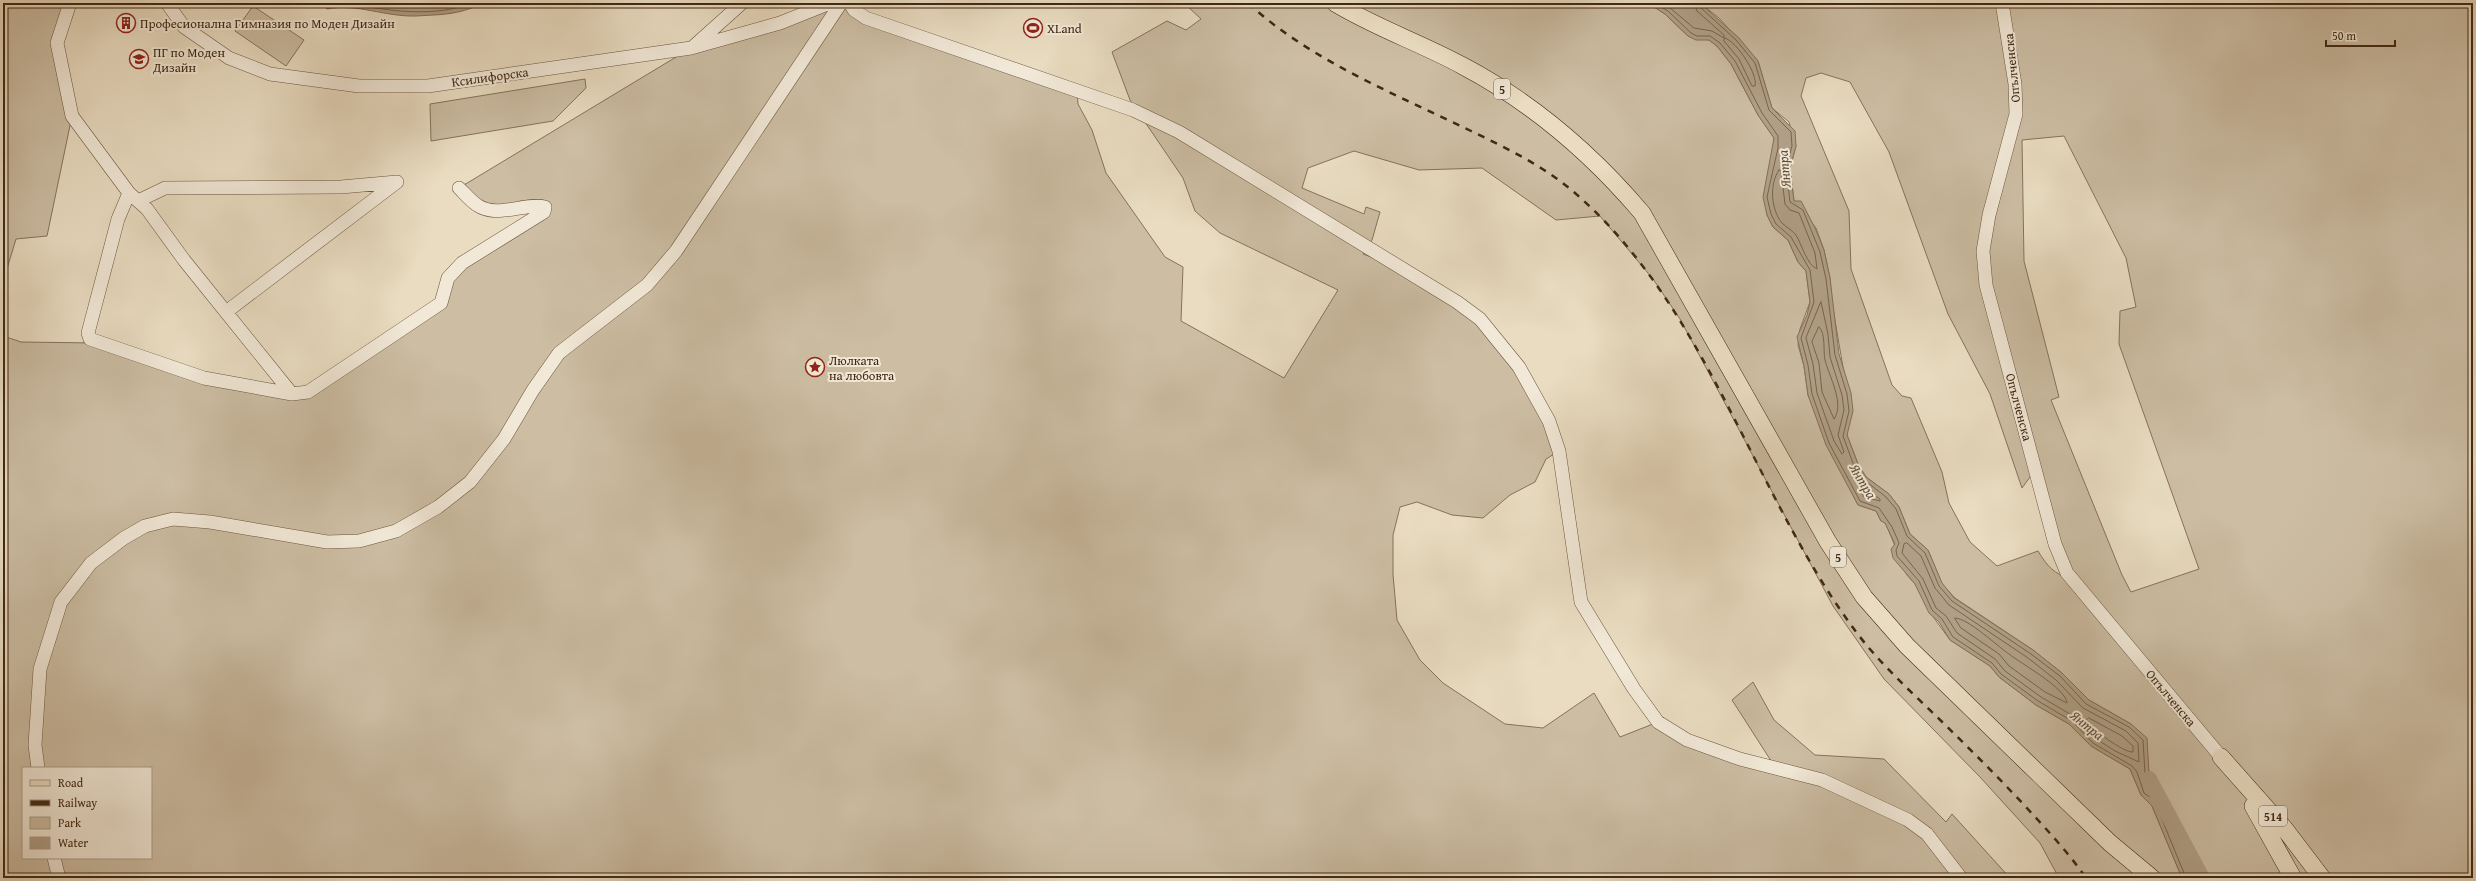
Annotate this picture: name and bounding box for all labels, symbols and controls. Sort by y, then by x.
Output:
building icon: Професионална Гимназия по Моден Дизайн [115,12,137,34]
place label: Професионална Гимназия по Моден Дизайн [140,14,395,33]
sports icon: XLand [1022,17,1044,39]
place label: XLand [1047,19,1082,38]
scale bar [2326,22,2395,48]
text: 50 m [2332,27,2356,44]
street label: Опълченска [1999,32,2025,103]
place label: ПГ по Моден Дизайн [152,43,225,77]
school or university icon: ПГ по Моден Дизайн [128,48,150,70]
street label: Ксилифорска [450,62,530,92]
road number: 5 [1494,79,1510,99]
water label: Янтра [1772,149,1796,190]
place label: Люлката на любовта [829,351,895,385]
place icon: Люлката на любовта [804,356,826,378]
street label: Опълченска [2001,371,2037,444]
water label: Янтра [1844,459,1882,503]
road number: 5 [1830,547,1846,567]
street label: Опълченска [2141,665,2201,731]
water label: Янтра [2065,705,2109,745]
legend [22,767,152,859]
text: Road [58,774,84,791]
text: Railway [58,794,97,811]
road number: 514 [2259,806,2287,826]
text: Park [58,814,82,831]
text: Water [58,834,88,851]

